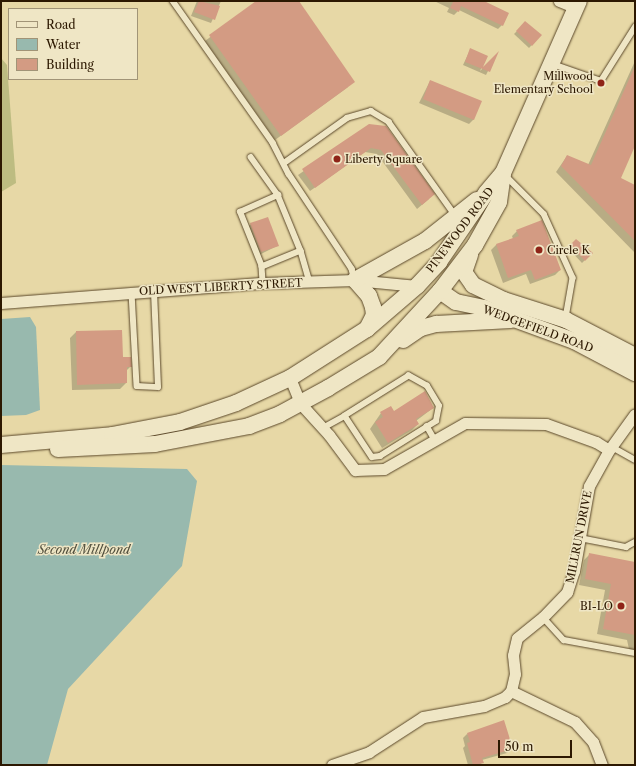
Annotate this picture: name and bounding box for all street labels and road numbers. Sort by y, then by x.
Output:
street label: PINEWOOD ROAD [424,185,496,275]
street label: OLD WEST LIBERTY STREET [138,276,304,298]
street label: WEDGEFIELD ROAD [481,303,595,355]
street label: MILLRUN DRIVE [563,489,595,585]

